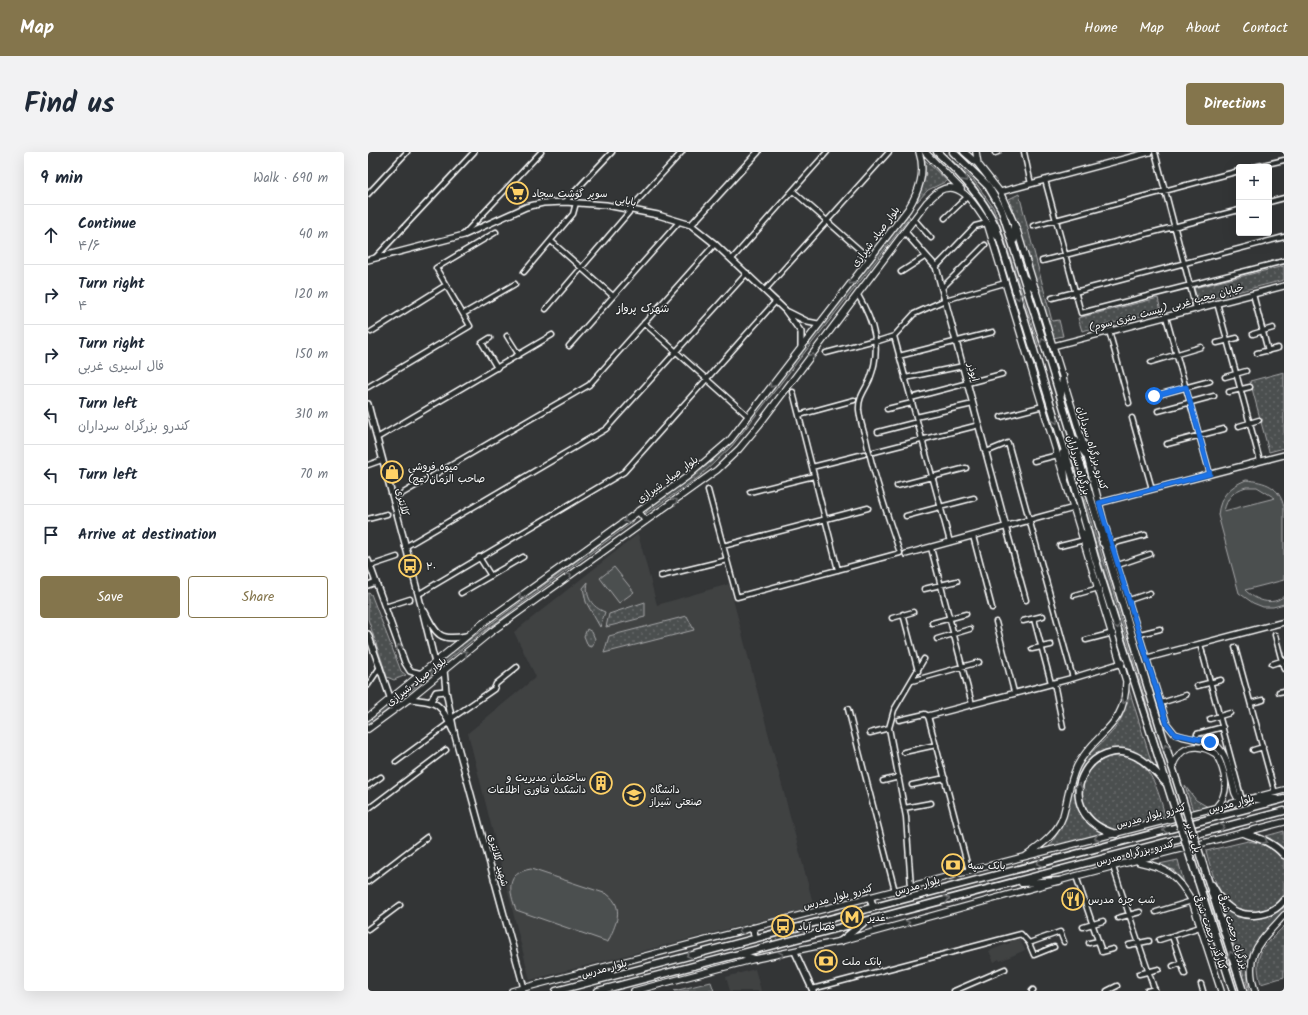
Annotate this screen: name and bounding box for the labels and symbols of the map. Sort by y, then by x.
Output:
one-way arrow [961,174,968,182]
supermarket icon: سوپر گوشت سجاد [504,180,530,206]
place label: سوپر گوشت سجاد [532,186,608,202]
street label: بابایی [614,191,638,211]
street label: بلوار صیاد شیرازی [848,203,904,270]
one-way arrow [849,278,856,285]
street label: خیابان محب غربی (بیست متری سوم) [1087,280,1245,336]
one-way arrow [1013,293,1022,300]
district label: شهرک پرواز [616,300,669,318]
one-way arrow [1039,338,1048,345]
one-way arrow [807,354,814,361]
street label: ابوذر [963,360,983,383]
one-way arrow [770,381,777,388]
route start [1145,387,1163,405]
street label: کندرو بزرگراه سرداران [1075,405,1111,491]
one-way arrow [1051,417,1060,424]
street label: بزرگراه سرداران [1065,434,1093,496]
street label: بلوار صیاد شیرازی [633,452,702,508]
shop icon: میوه فروشی صاحب الزمان(عج) [379,459,405,485]
place label: میوه فروشی صاحب الزمان(عج) [408,459,485,487]
street label: کلانتری [391,487,413,518]
one-way arrow [671,498,678,506]
one-way arrow [624,515,631,522]
bus stop icon: ۲۰ [397,553,423,579]
place label: ۲۰ [426,559,436,575]
one-way arrow [565,573,572,581]
one-way arrow [518,591,525,598]
one-way arrow [1112,622,1121,629]
one-way arrow [395,643,403,650]
one-way arrow [460,651,467,658]
street label: بلوار صیاد شیرازی [383,653,450,710]
one-way arrow [1120,697,1129,704]
route end [1201,733,1219,751]
one-way arrow [1162,744,1171,751]
place label: ساختمان مدیریت و دانشکده فناوری اطلاعات [488,770,586,798]
building icon: ساختمان مدیریت و دانشکده فناوری اطلاعات [588,770,614,796]
school or university icon: دانشگاه صنعتی شیراز [621,782,647,808]
place label: دانشگاه صنعتی شیراز [649,782,702,810]
one-way arrow [1074,783,1083,789]
street label: بلوار مدرس [1207,790,1256,818]
street label: کندرو بلوار مدرس [1115,799,1188,833]
street label: پل غدیر [1180,819,1206,855]
one-way arrow [1219,824,1226,832]
one-way arrow [1162,826,1168,834]
street label: شهید کلانتری [483,832,513,889]
one-way arrow [1094,834,1100,842]
street label: کندرو بزرگراه مدرس [1094,835,1176,870]
one-way arrow [1261,836,1268,844]
bank icon: بانک سپه [940,852,966,878]
place label: بانک سپه [968,858,1005,874]
one-way arrow [1036,859,1042,867]
street label: بلوار مدرس [893,872,942,900]
street label: کندرو بلوار مدرس [802,880,875,914]
restaurant icon: شب چره مدرس [1060,886,1086,912]
street label: بزرگراه رحمت شرقی [1214,891,1252,971]
place label: شب چره مدرس [1088,892,1156,908]
street label: کنارگذر رحمت شرقی [1190,892,1230,972]
one-way arrow [944,896,950,904]
metro station icon: غدیر [839,904,865,930]
place label: غدیر [867,910,886,926]
bus stop icon: فصل آباد [770,913,796,939]
place label: فصل آباد [798,919,835,935]
one-way arrow [903,919,910,928]
one-way arrow [738,926,745,935]
bank icon: بانک ملت [813,948,839,974]
one-way arrow [686,950,693,959]
one-way arrow [778,951,784,960]
one-way arrow [1227,951,1236,958]
place label: بانک ملت [842,954,882,970]
street label: بلوار مدرس [580,955,629,983]

